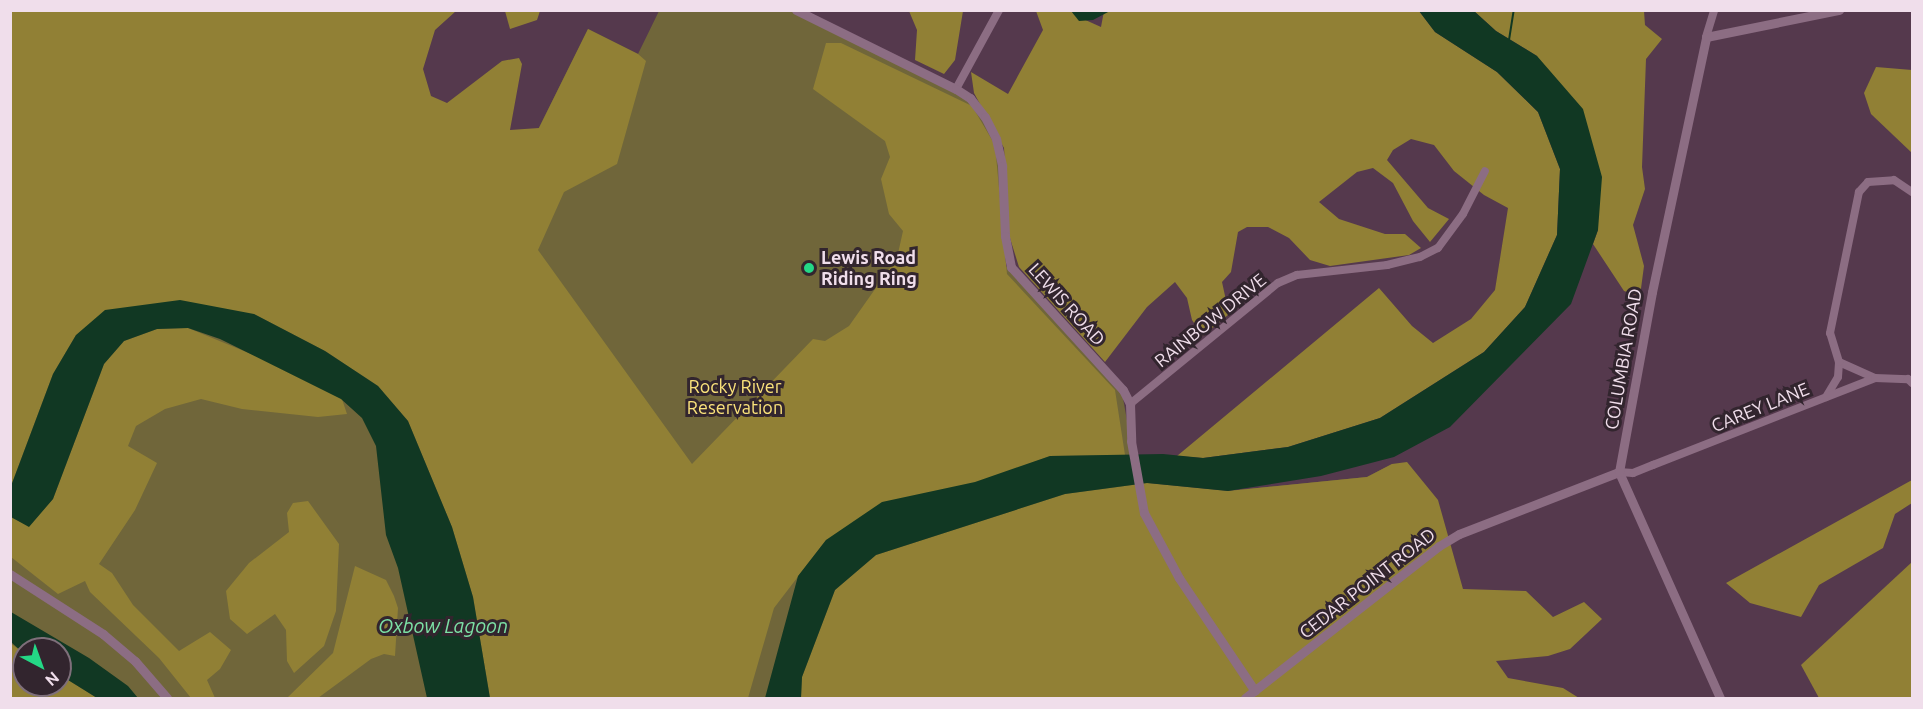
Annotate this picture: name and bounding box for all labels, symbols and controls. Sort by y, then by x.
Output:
place label: Lewis Road Riding Ring [821,247,917,290]
street label: LEWIS ROAD [1024,258,1110,350]
marker: Lewis Road Riding Ring [802,261,816,275]
street label: RAINBOW DRIVE [1150,268,1270,372]
street label: COLUMBIA ROAD [1600,287,1646,431]
park label: Rocky River Reservation [687,376,783,418]
street label: CAREY LANE [1708,378,1812,436]
street label: CEDAR POINT ROAD [1295,523,1439,643]
water label: Oxbow Lagoon [378,613,508,637]
north arrow [12,637,72,697]
text: N [42,668,63,690]

